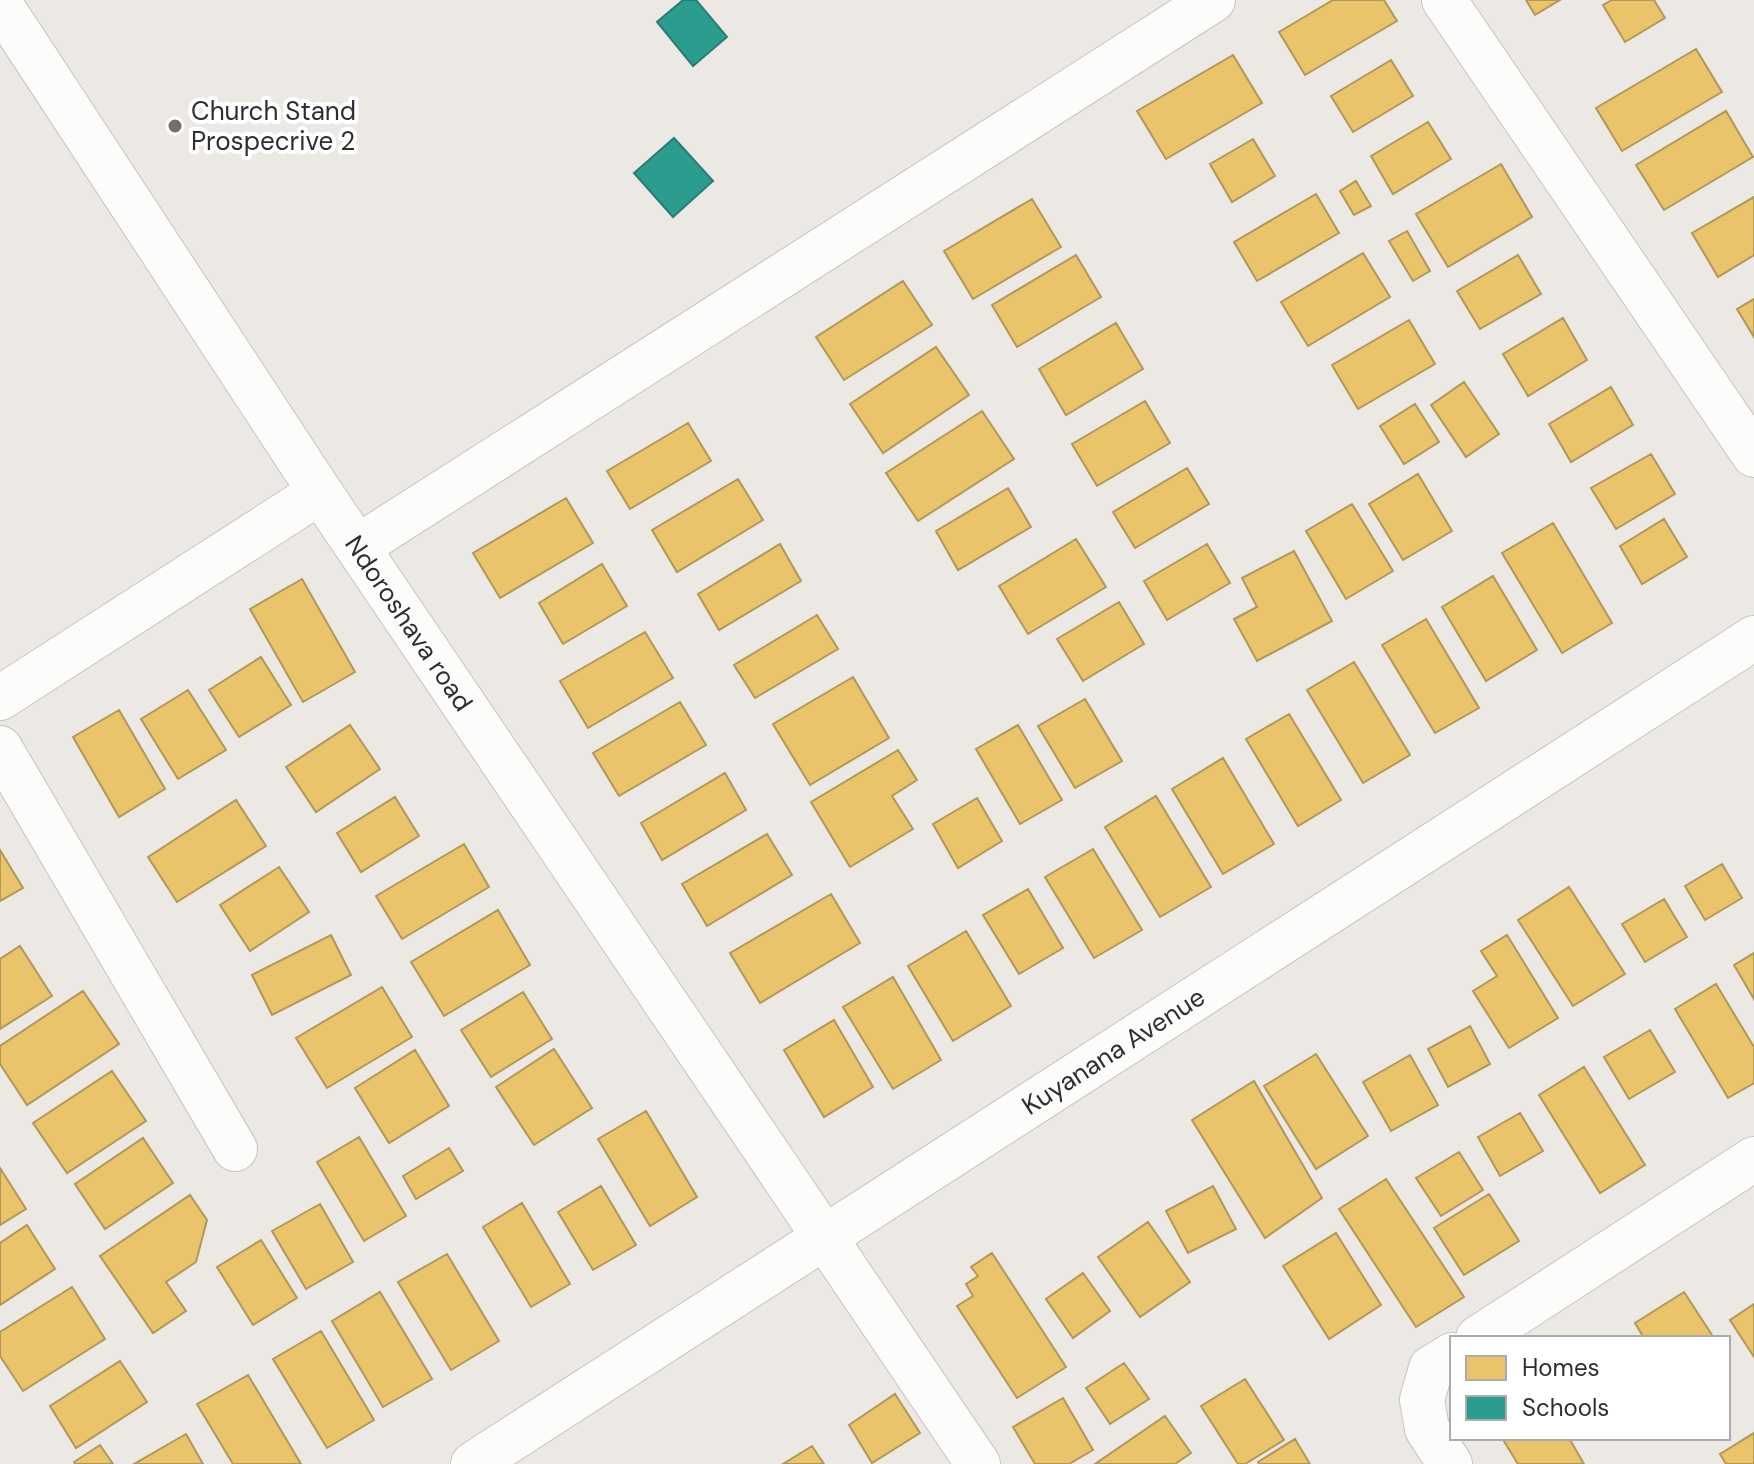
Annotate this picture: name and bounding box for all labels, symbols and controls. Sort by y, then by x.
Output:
place label: Church Stand Prospecrive 2 [191,94,356,158]
marker: Church Stand Prospecrive 2 [166,117,184,135]
street label: Ndoroshava road [337,529,480,718]
street label: Kuyanana Avenue [1016,980,1211,1123]
legend [1450,1336,1730,1440]
text: Homes [1522,1352,1600,1383]
text: Schools [1522,1392,1609,1423]

